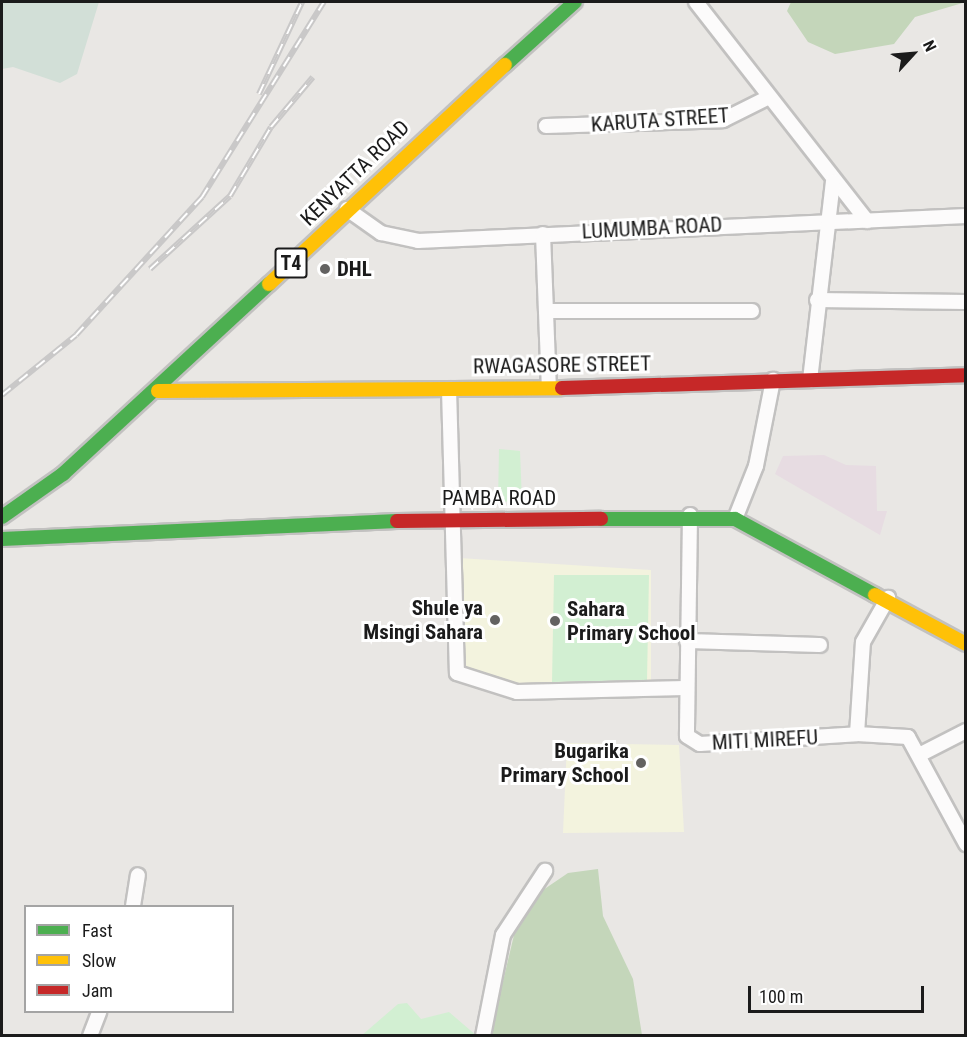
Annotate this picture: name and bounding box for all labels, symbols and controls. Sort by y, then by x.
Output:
north arrow [883,24,943,84]
text: N [919,37,940,54]
street label: KARUTA STREET [590,103,730,137]
street label: KENYATTA ROAD [295,115,415,231]
street label: LUMUMBA ROAD [581,212,723,244]
road number: T4 [274,246,308,280]
place label: DHL [337,256,372,282]
marker: DHL [318,262,332,276]
street label: RWAGASORE STREET [473,351,651,379]
street label: PAMBA ROAD [442,485,556,511]
place label: Shule ya Msingi Sahara [363,595,483,645]
place label: Sahara Primary School [567,596,695,646]
marker: Shule ya Msingi Sahara [488,613,502,627]
marker: Sahara Primary School [548,614,562,628]
street label: MITI MIREFU [711,725,819,755]
place label: Bugarika Primary School [501,738,629,788]
marker: Bugarika Primary School [634,756,648,770]
legend [24,905,234,1013]
text: Fast [82,920,113,941]
text: Slow [82,950,116,971]
scale bar [751,974,926,1012]
text: Jam [82,980,113,1001]
text: 100 m [759,986,803,1007]

